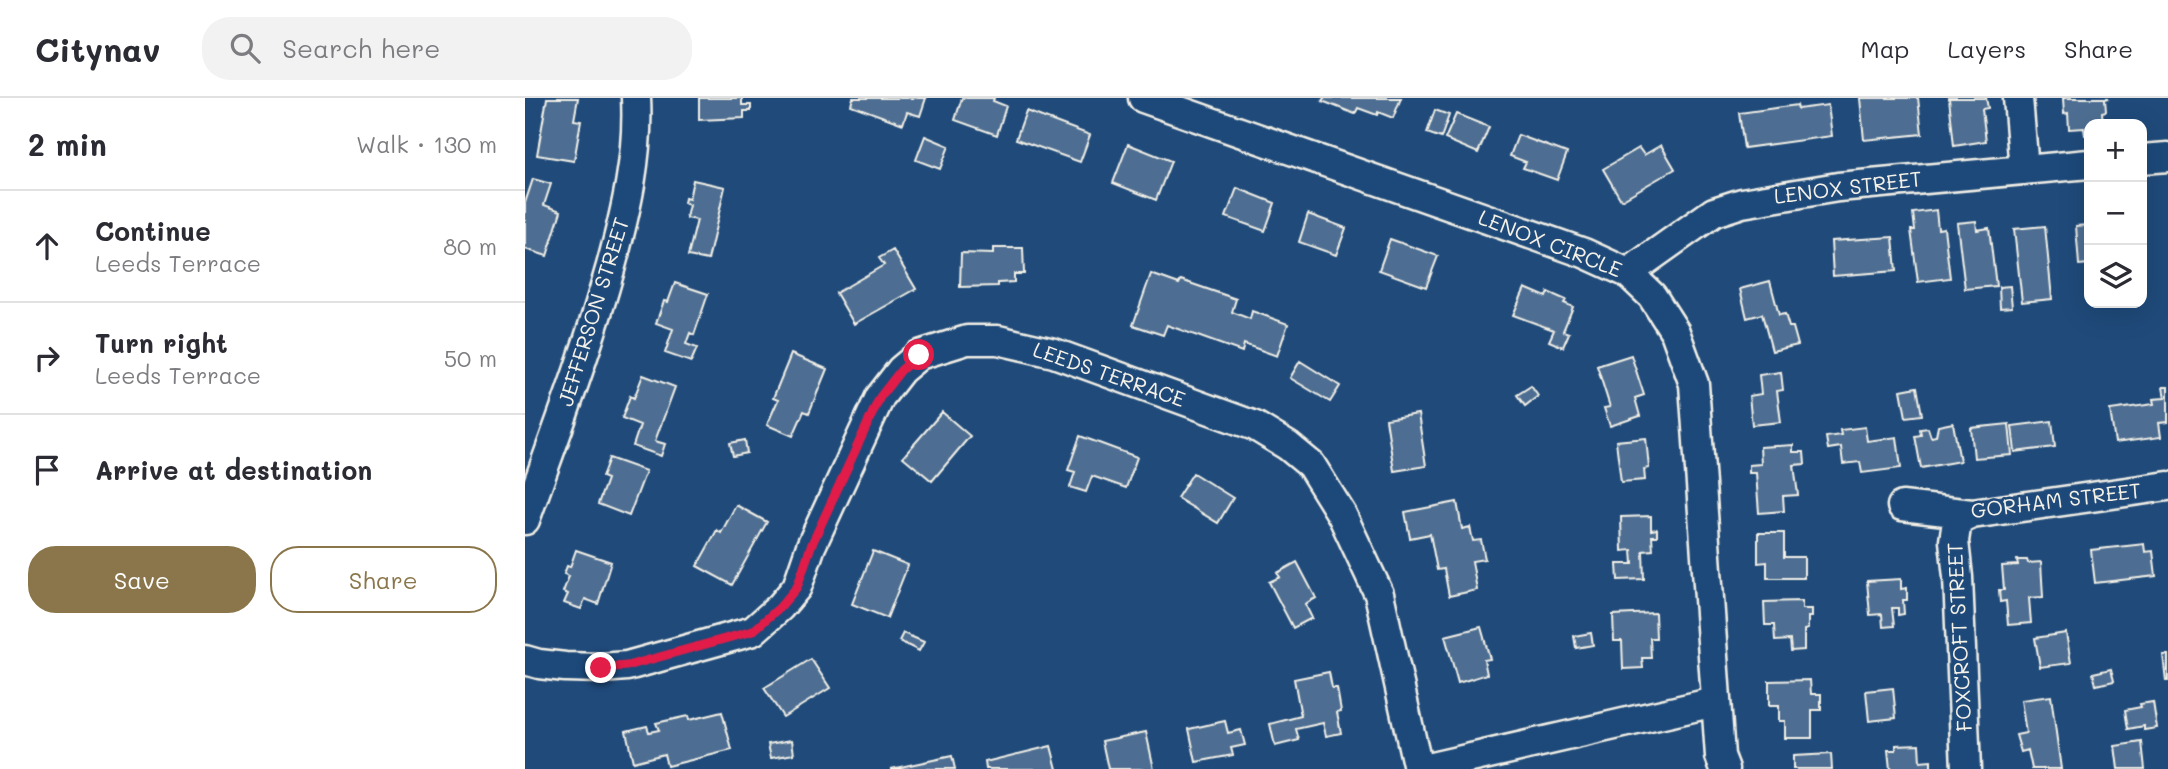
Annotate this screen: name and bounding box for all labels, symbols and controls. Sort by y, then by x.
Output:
search box [202,17,692,80]
text: Citynav [35,27,160,70]
icon: search [226,29,264,67]
text: Search here [282,31,440,65]
text: Map [1861,33,1909,64]
text: Layers [1947,33,2026,64]
text: Share [2064,33,2133,64]
map controls [2084,119,2147,308]
button: + [2084,119,2147,182]
text: 2 min [28,124,107,164]
text: Walk · 130 m [356,129,497,159]
street label: LENOX STREET [1772,164,1923,209]
button: − [2084,182,2147,245]
street label: LENOX CIRCLE [1475,203,1626,282]
text: Continue [95,214,211,248]
street label: JEFFERSON STREET [551,214,634,409]
icon: ahead [28,227,66,265]
text: 80 m [443,231,497,261]
button: layers [2084,245,2147,308]
text: Leeds Terrace [95,248,261,278]
text: Turn right [95,326,228,360]
street label: LEEDS TERRACE [1030,335,1189,412]
icon: right [28,339,66,377]
route start [903,339,934,370]
text: 50 m [444,343,497,373]
text: Leeds Terrace [95,360,261,390]
icon: arrive [28,451,66,489]
text: Arrive at destination [95,453,372,487]
street label: GORHAM STREET [1969,476,2143,523]
street label: FOXCROFT STREET [1940,542,1977,732]
button: Save [28,546,256,613]
button: Share [270,546,497,613]
route end [585,652,616,683]

